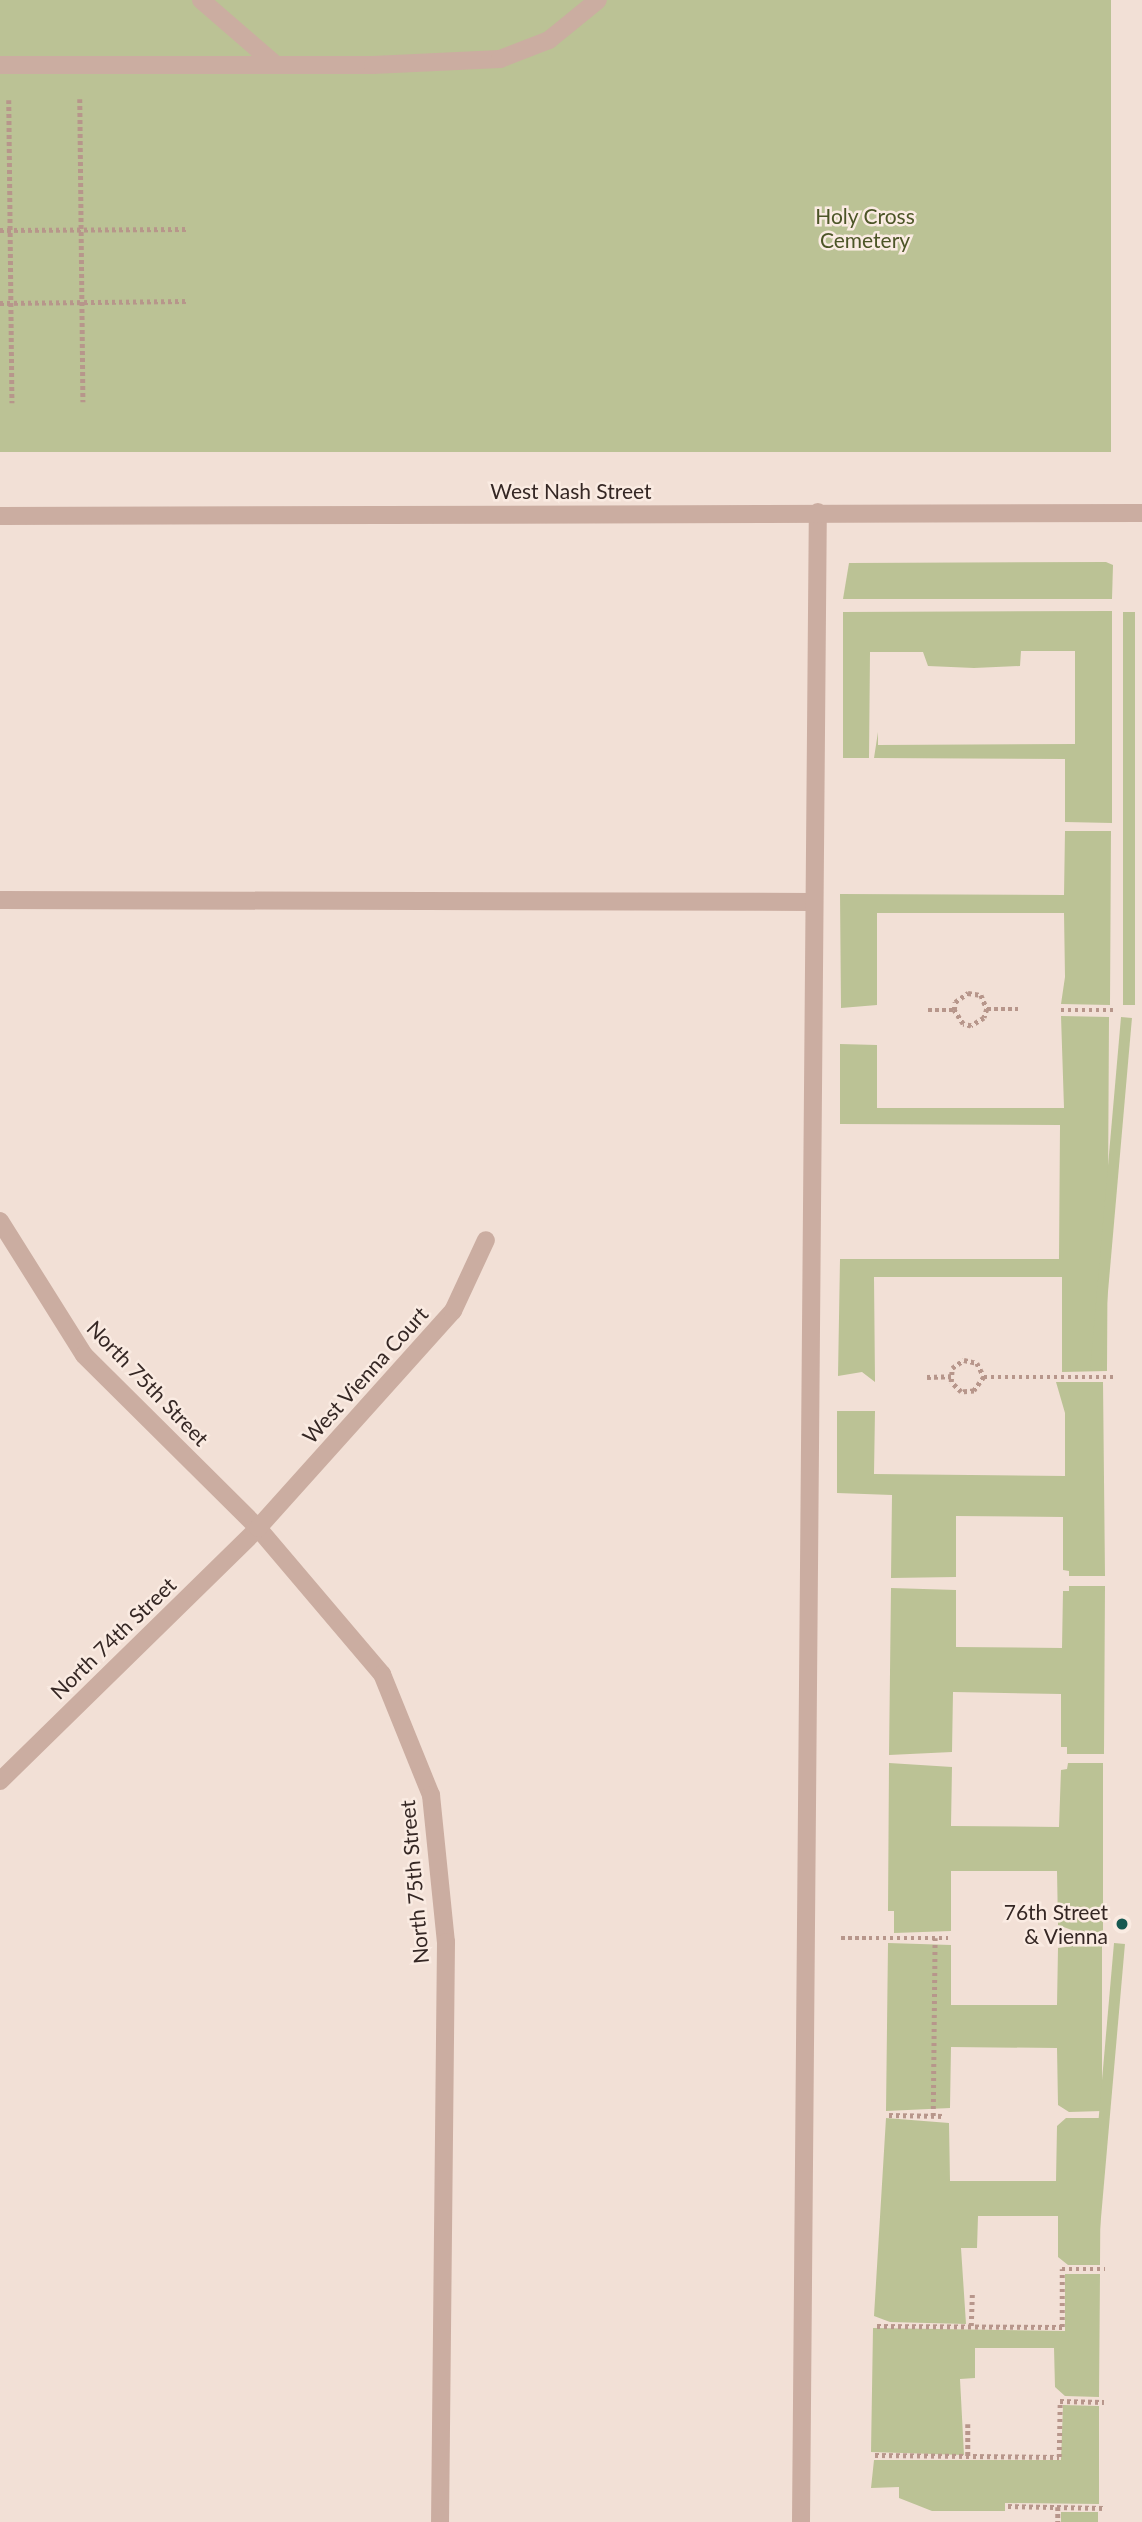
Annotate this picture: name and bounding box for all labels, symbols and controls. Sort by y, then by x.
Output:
park label: Holy Cross Cemetery [815,203,915,253]
street label: West Nash Street [490,478,652,504]
street label: West Vienna Court [297,1301,433,1449]
street label: North 75th Street [82,1315,214,1451]
street label: North 74th Street [45,1572,181,1704]
street label: North 75th Street [394,1799,434,1965]
place label: 76th Street & Vienna [1004,1899,1108,1949]
marker: 76th Street & Vienna [1114,1916,1130,1932]

